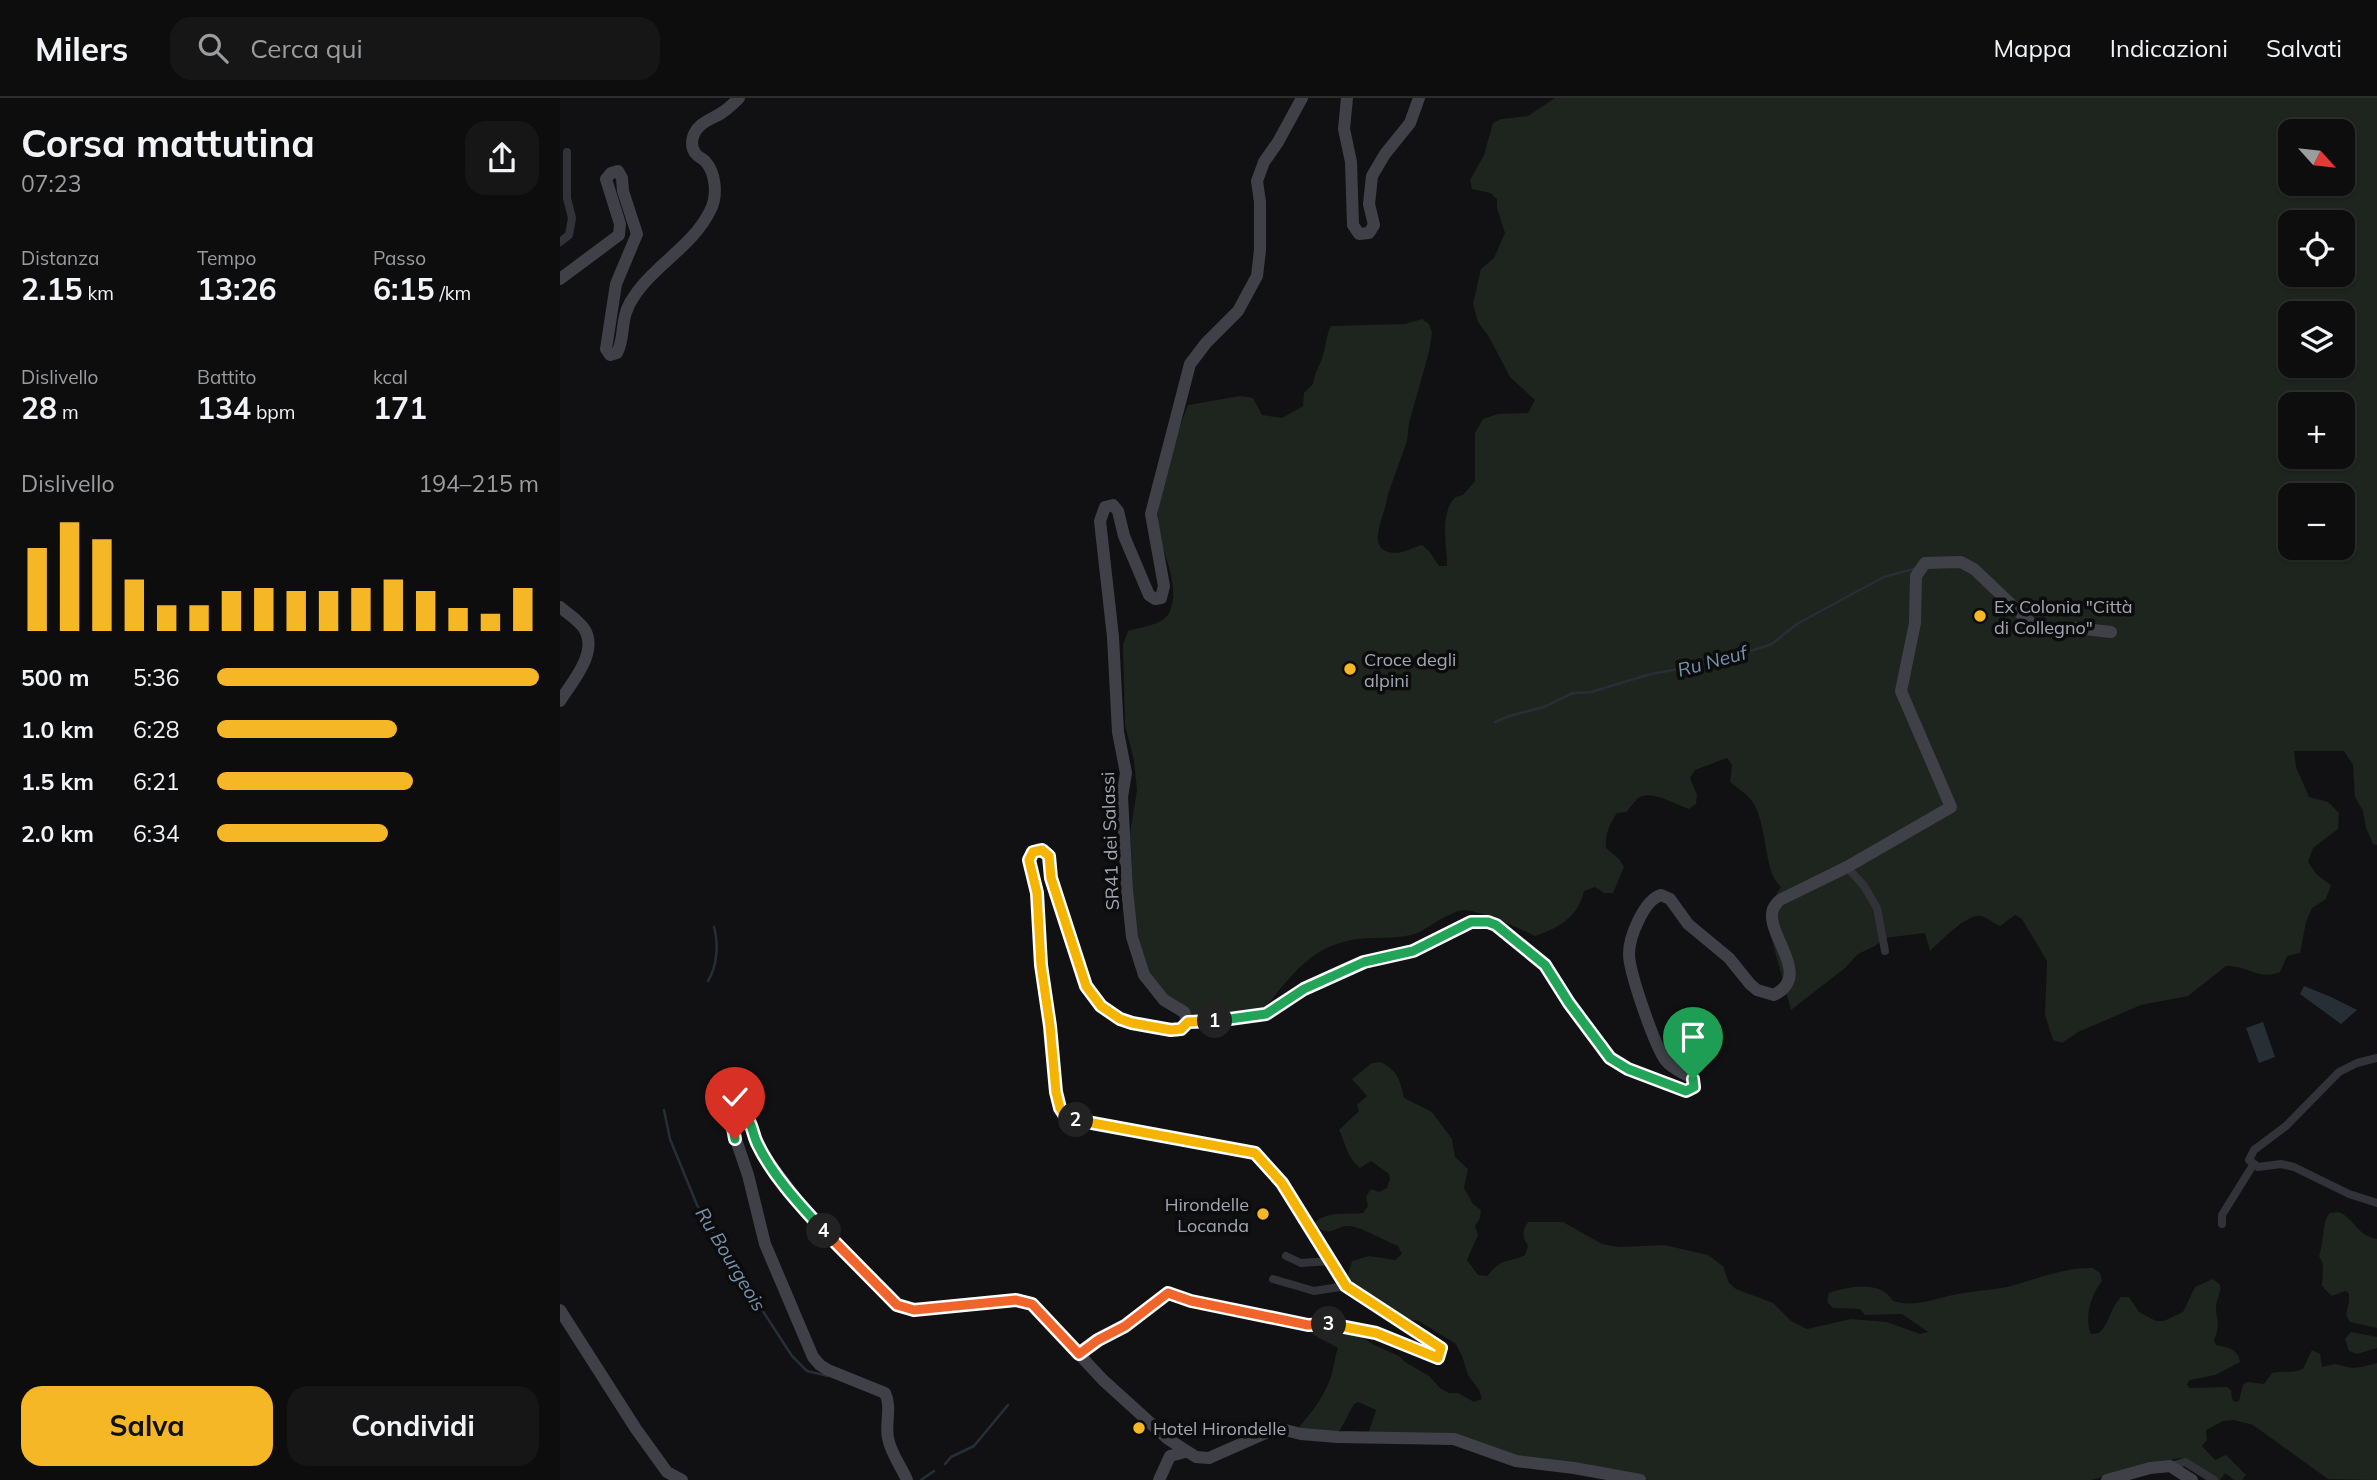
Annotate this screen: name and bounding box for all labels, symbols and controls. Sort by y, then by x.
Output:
search box [170,17,660,80]
text: Milers [35,28,128,69]
icon: search [194,29,232,67]
text: Cerca qui [250,32,363,65]
text: Mappa [1993,33,2072,63]
text: Indicazioni [2110,33,2228,63]
text: Salvati [2266,33,2342,63]
text: Corsa mattutina [21,119,315,167]
north arrow [2278,119,2356,196]
map controls [2278,119,2355,560]
button: share [465,121,539,195]
text: 07:23 [21,169,81,198]
button: locate [2278,210,2355,287]
text: Distanza [21,246,99,270]
text: Tempo [197,246,256,270]
text: Passo [373,246,426,270]
text: 2.15 [21,270,82,308]
text: 13:26 [197,270,276,308]
text: 6:15 [373,270,434,308]
text: km [82,281,114,305]
text: /km [434,281,471,305]
button: layers [2278,301,2355,378]
text: Dislivello [21,365,98,389]
text: Battito [197,365,256,389]
text: kcal [373,365,408,389]
text: 28 [21,389,57,427]
text: 134 [197,389,251,427]
text: 171 [373,389,427,427]
button: + [2278,392,2355,469]
text: m [57,400,79,424]
text: bpm [251,400,295,424]
text: Dislivello [21,469,115,498]
text: 194–215 m [418,469,539,498]
button: − [2278,483,2355,560]
place label: Ex Colonia "Città di Collegno" [1994,595,2133,639]
marker: Ex Colonia "Città di Collegno" [1972,608,1988,624]
water label: Ru Neuf [1675,640,1752,682]
place label: Croce degli alpini [1364,648,1456,692]
marker: Croce degli alpini [1342,661,1358,677]
text: 500 m [21,663,89,692]
text: 5:36 [133,663,180,692]
text: 1.0 km [21,715,94,744]
text: 6:28 [133,715,180,744]
text: 1.5 km [21,767,94,796]
text: 6:21 [133,767,180,796]
street label: SR41 dei Salassi [1096,771,1124,911]
text: 2.0 km [21,819,94,848]
text: 6:34 [133,819,180,848]
pin: 1 [1198,1004,1232,1038]
pin [1663,1007,1723,1079]
text: 1 [1209,1008,1220,1032]
icon: arrive [1674,1018,1712,1056]
pin [705,1067,765,1139]
icon: check [716,1078,754,1116]
pin: 2 [1058,1102,1094,1138]
text: 2 [1070,1107,1081,1131]
place label: Hirondelle Locanda [1165,1193,1249,1237]
water label: Ru Bourgeois [691,1203,771,1315]
marker: Hirondelle Locanda [1255,1206,1271,1222]
pin: 4 [806,1214,842,1248]
text: 4 [818,1218,829,1242]
pin: 3 [1312,1306,1346,1342]
text: 3 [1323,1311,1334,1335]
button: Salva [21,1386,273,1466]
button: Condividi [287,1386,539,1466]
place label: Hotel Hirondelle [1153,1417,1286,1440]
marker: Hotel Hirondelle [1131,1420,1147,1436]

